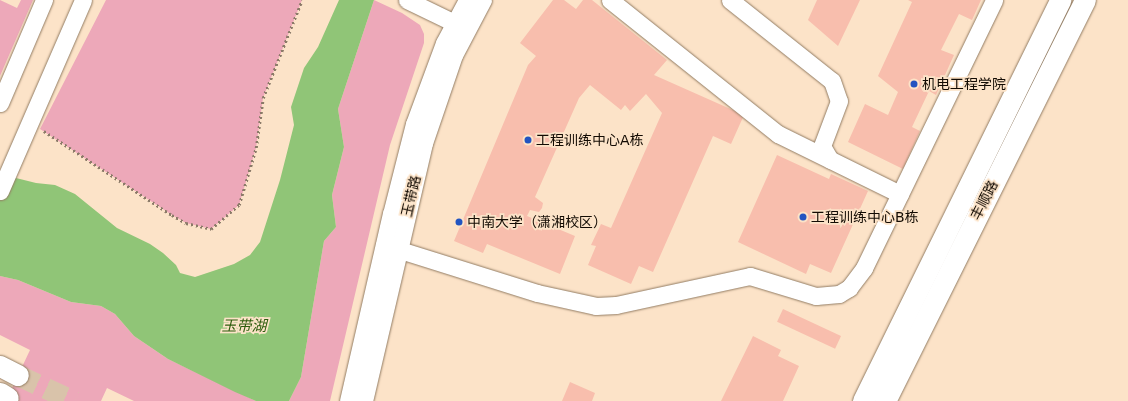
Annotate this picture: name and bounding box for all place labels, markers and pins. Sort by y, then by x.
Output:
place label: 机电工程学院 [922,76,1006,92]
marker: 机电工程学院 [909,79,919,89]
place label: 工程训练中心A栋 [536,132,644,148]
marker: 工程训练中心A栋 [523,135,533,145]
place label: 工程训练中心B栋 [811,209,919,225]
marker: 工程训练中心B栋 [798,212,808,222]
place label: 中南大学（潇湘校区） [467,214,607,230]
marker: 中南大学（潇湘校区） [454,217,464,227]

